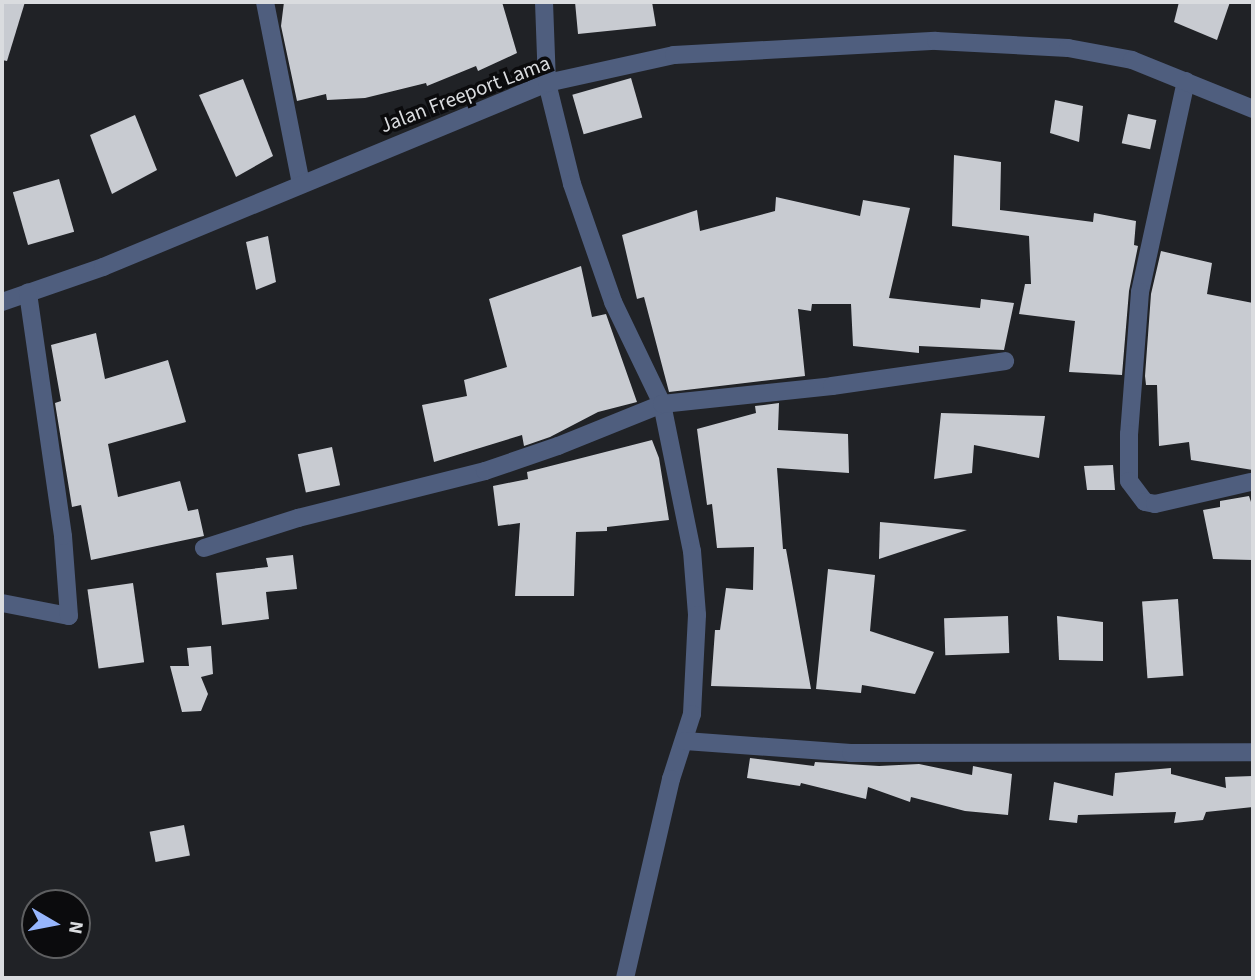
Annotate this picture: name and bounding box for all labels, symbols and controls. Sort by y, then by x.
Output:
street label: Jalan Freeport Lama [376,50,554,138]
north arrow [21,889,91,959]
text: N [61,919,90,936]

